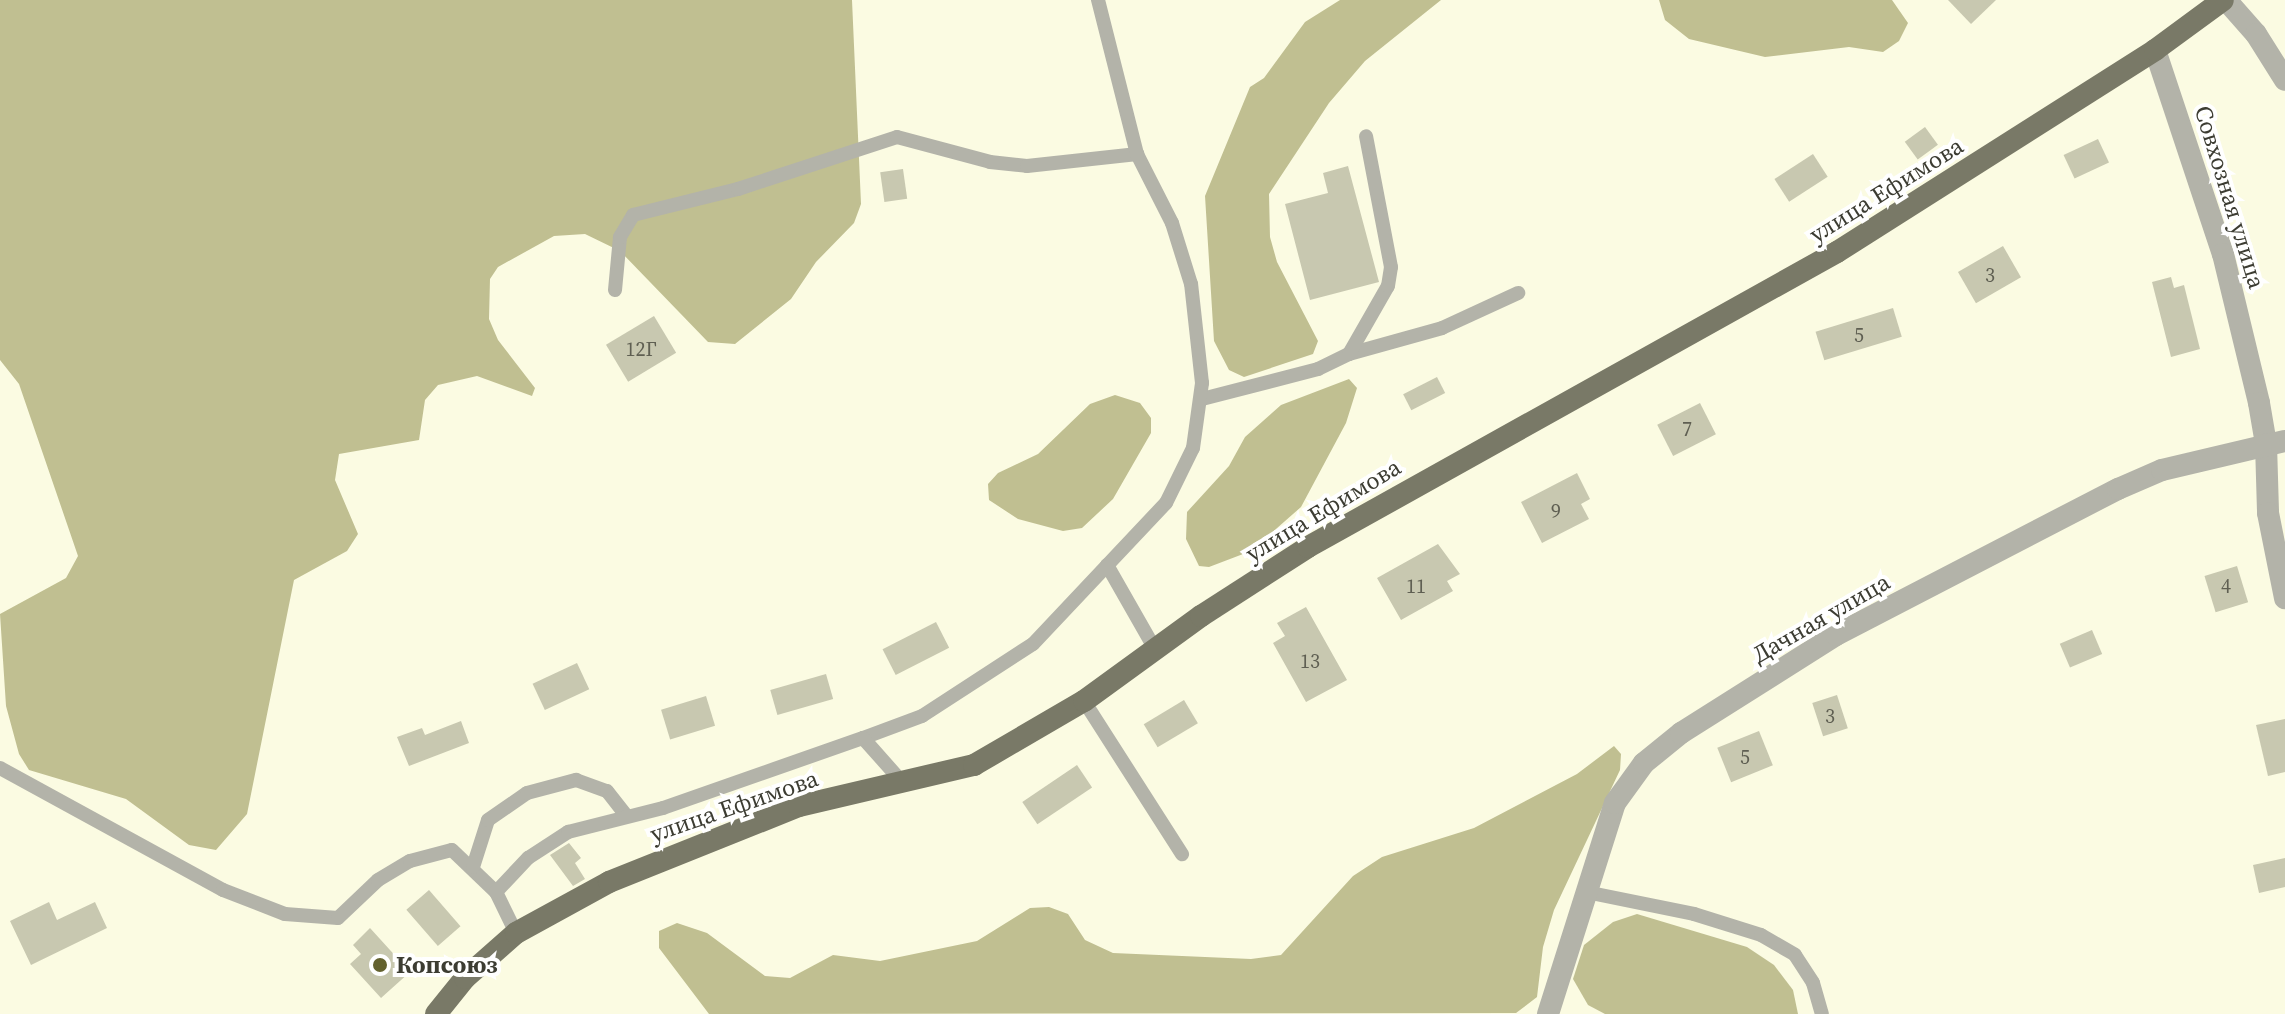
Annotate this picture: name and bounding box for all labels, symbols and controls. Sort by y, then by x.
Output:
street label: Совхозная улица [2189,102,2271,292]
street label: улица Ефимова [1804,131,1968,249]
house number: 3 [1985,263,1995,287]
house number: 5 [1854,323,1864,347]
house number: 12Г [625,337,657,361]
house number: 7 [1682,417,1692,441]
street label: улица Ефимова [1240,452,1406,568]
house number: 9 [1551,499,1561,523]
street label: Дачная улица [1747,567,1895,669]
house number: 11 [1406,574,1426,598]
house number: 4 [2221,574,2231,598]
house number: 13 [1300,649,1320,673]
house number: 3 [1825,704,1835,728]
house number: 5 [1740,745,1750,769]
street label: улица Ефимова [646,764,822,848]
place label: Копсоюз [396,951,497,979]
marker: Копсоюз [371,956,389,974]

